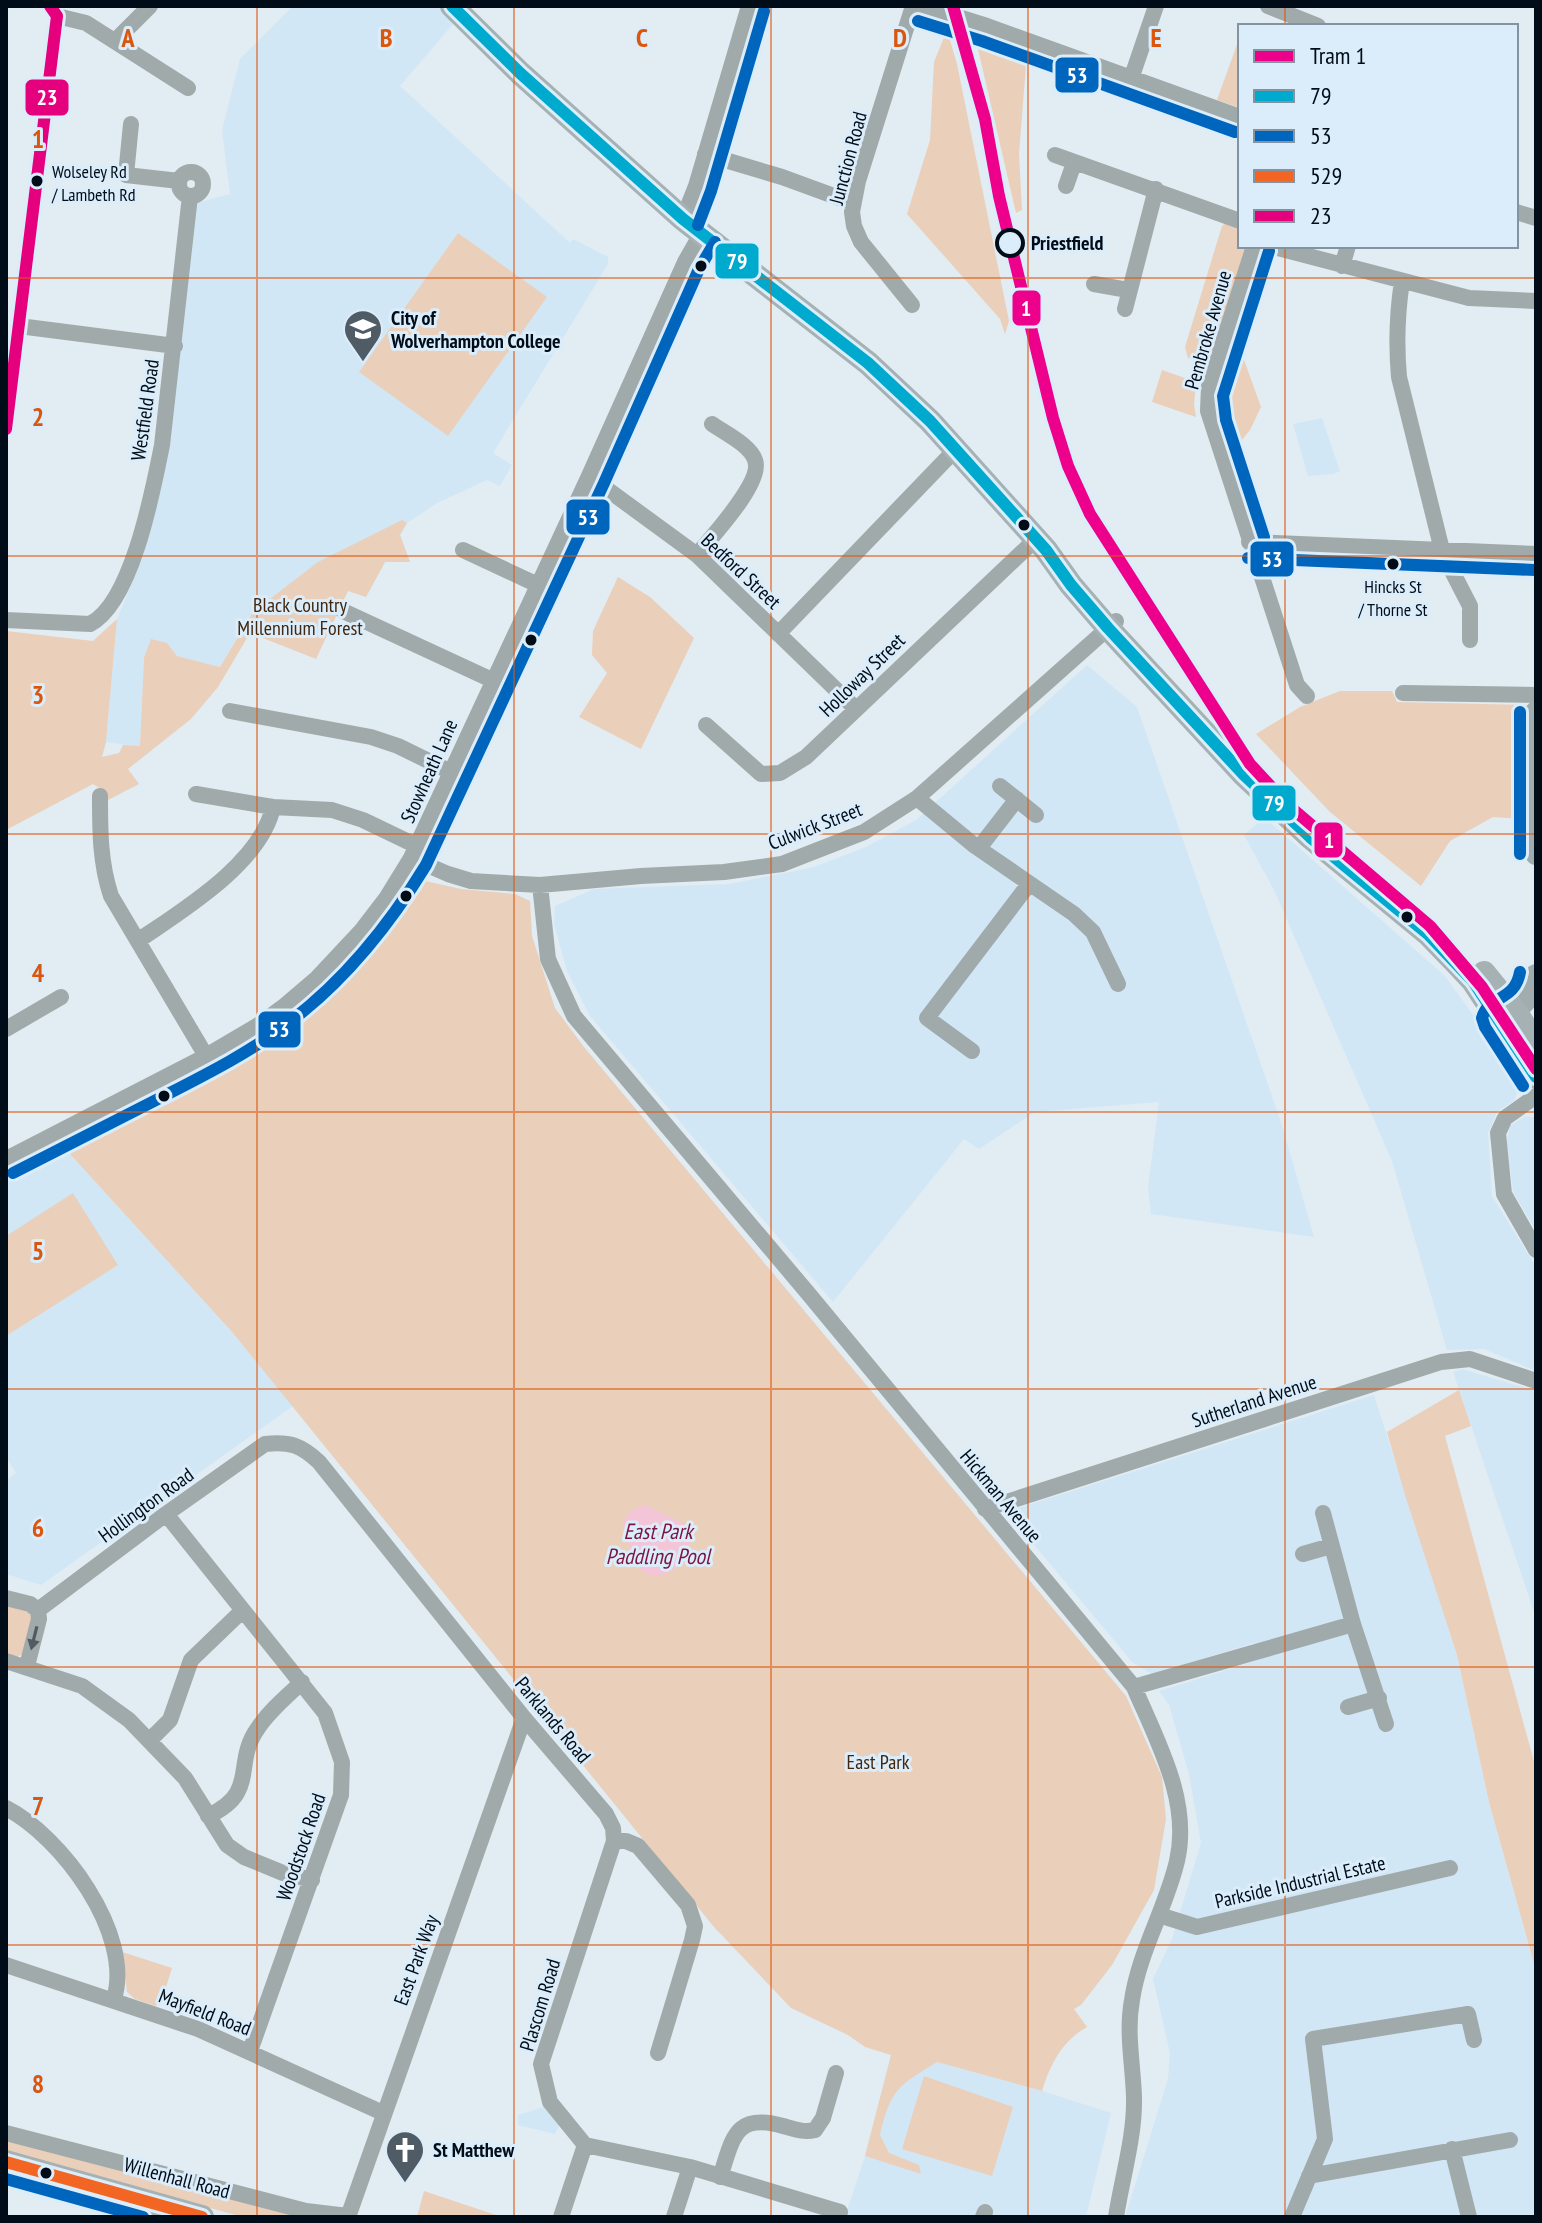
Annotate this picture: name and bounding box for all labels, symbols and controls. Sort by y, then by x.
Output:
text: A [120,21,135,54]
text: B [380,21,393,54]
text: C [636,21,648,54]
text: D [893,21,907,54]
text: E [1150,21,1162,54]
legend [1238,24,1518,248]
text: Tram 1 [1310,40,1366,71]
line badge: 53 [1054,56,1100,94]
text: 53 [1066,61,1088,89]
line badge: 23 [24,78,70,117]
text: 79 [1310,80,1332,111]
text: 23 [36,83,58,111]
street label: Junction Road [823,109,873,208]
text: 53 [1310,120,1332,151]
text: 1 [32,122,44,155]
place label: Wolseley Rd / Lambeth Rd [51,160,136,206]
text: 529 [1310,160,1342,191]
marker: Wolseley Rd / Lambeth Rd [29,173,45,189]
text: 23 [1310,200,1332,231]
marker: Priestfield [996,229,1024,257]
place label: Priestfield [1031,230,1103,256]
line badge: 79 [714,242,760,280]
text: 79 [726,247,748,275]
unlabelled marker [693,258,709,274]
street label: Pembroke Avenue [1179,267,1237,393]
line badge: 1 [1011,289,1042,327]
text: 1 [1021,294,1031,322]
place label: City of Wolverhampton College [390,305,561,354]
school or university icon: City of Wolverhampton College [342,308,384,363]
street label: Westfield Road [125,358,165,462]
text: 2 [32,400,44,433]
line badge: 53 [565,498,611,536]
text: 53 [577,503,599,531]
unlabelled marker [1016,517,1032,533]
street label: Bedford Street [696,527,787,615]
line badge: 53 [1249,540,1295,578]
text: 53 [1261,545,1283,573]
marker: Hincks St / Thorne St [1385,556,1401,572]
place label: Hincks St / Thorne St [1357,575,1428,621]
park label: Black Country Millennium Forest [237,592,363,641]
street label: Holloway Street [814,627,911,722]
unlabelled marker [523,632,539,648]
text: 3 [32,678,44,711]
street label: Stowheath Lane [395,715,463,827]
line badge: 79 [1251,784,1297,822]
text: 79 [1263,789,1285,817]
street label: Culwick Street [764,796,866,856]
line badge: 1 [1313,821,1344,859]
text: 1 [1324,826,1334,854]
unlabelled marker [398,888,414,904]
unlabelled marker [1399,909,1415,925]
text: 4 [32,956,45,989]
line badge: 53 [257,1010,302,1049]
text: 53 [268,1015,290,1043]
unlabelled marker [156,1088,172,1104]
text: 5 [32,1234,44,1267]
street label: Sutherland Avenue [1188,1369,1320,1433]
street label: Hickman Avenue [954,1444,1048,1548]
street label: Hollington Road [93,1462,199,1548]
text: 6 [32,1511,44,1544]
water label: East Park Paddling Pool [606,1517,712,1570]
one-way arrow [28,1626,40,1651]
street label: Parklands Road [509,1671,597,1769]
park label: East Park [847,1749,910,1775]
text: 7 [32,1789,44,1822]
street label: Woodstock Road [270,1790,332,1904]
street label: Parkside Industrial Estate [1212,1850,1388,1914]
street label: East Park Way [388,1911,445,2009]
street label: Plascom Road [514,1956,566,2054]
street label: Mayfield Road [155,1982,255,2042]
text: 8 [32,2067,44,2100]
church icon: St Matthew [384,2129,426,2184]
place label: St Matthew [433,2137,515,2163]
street label: Willenhall Road [121,2151,233,2205]
unlabelled marker [38,2165,54,2181]

